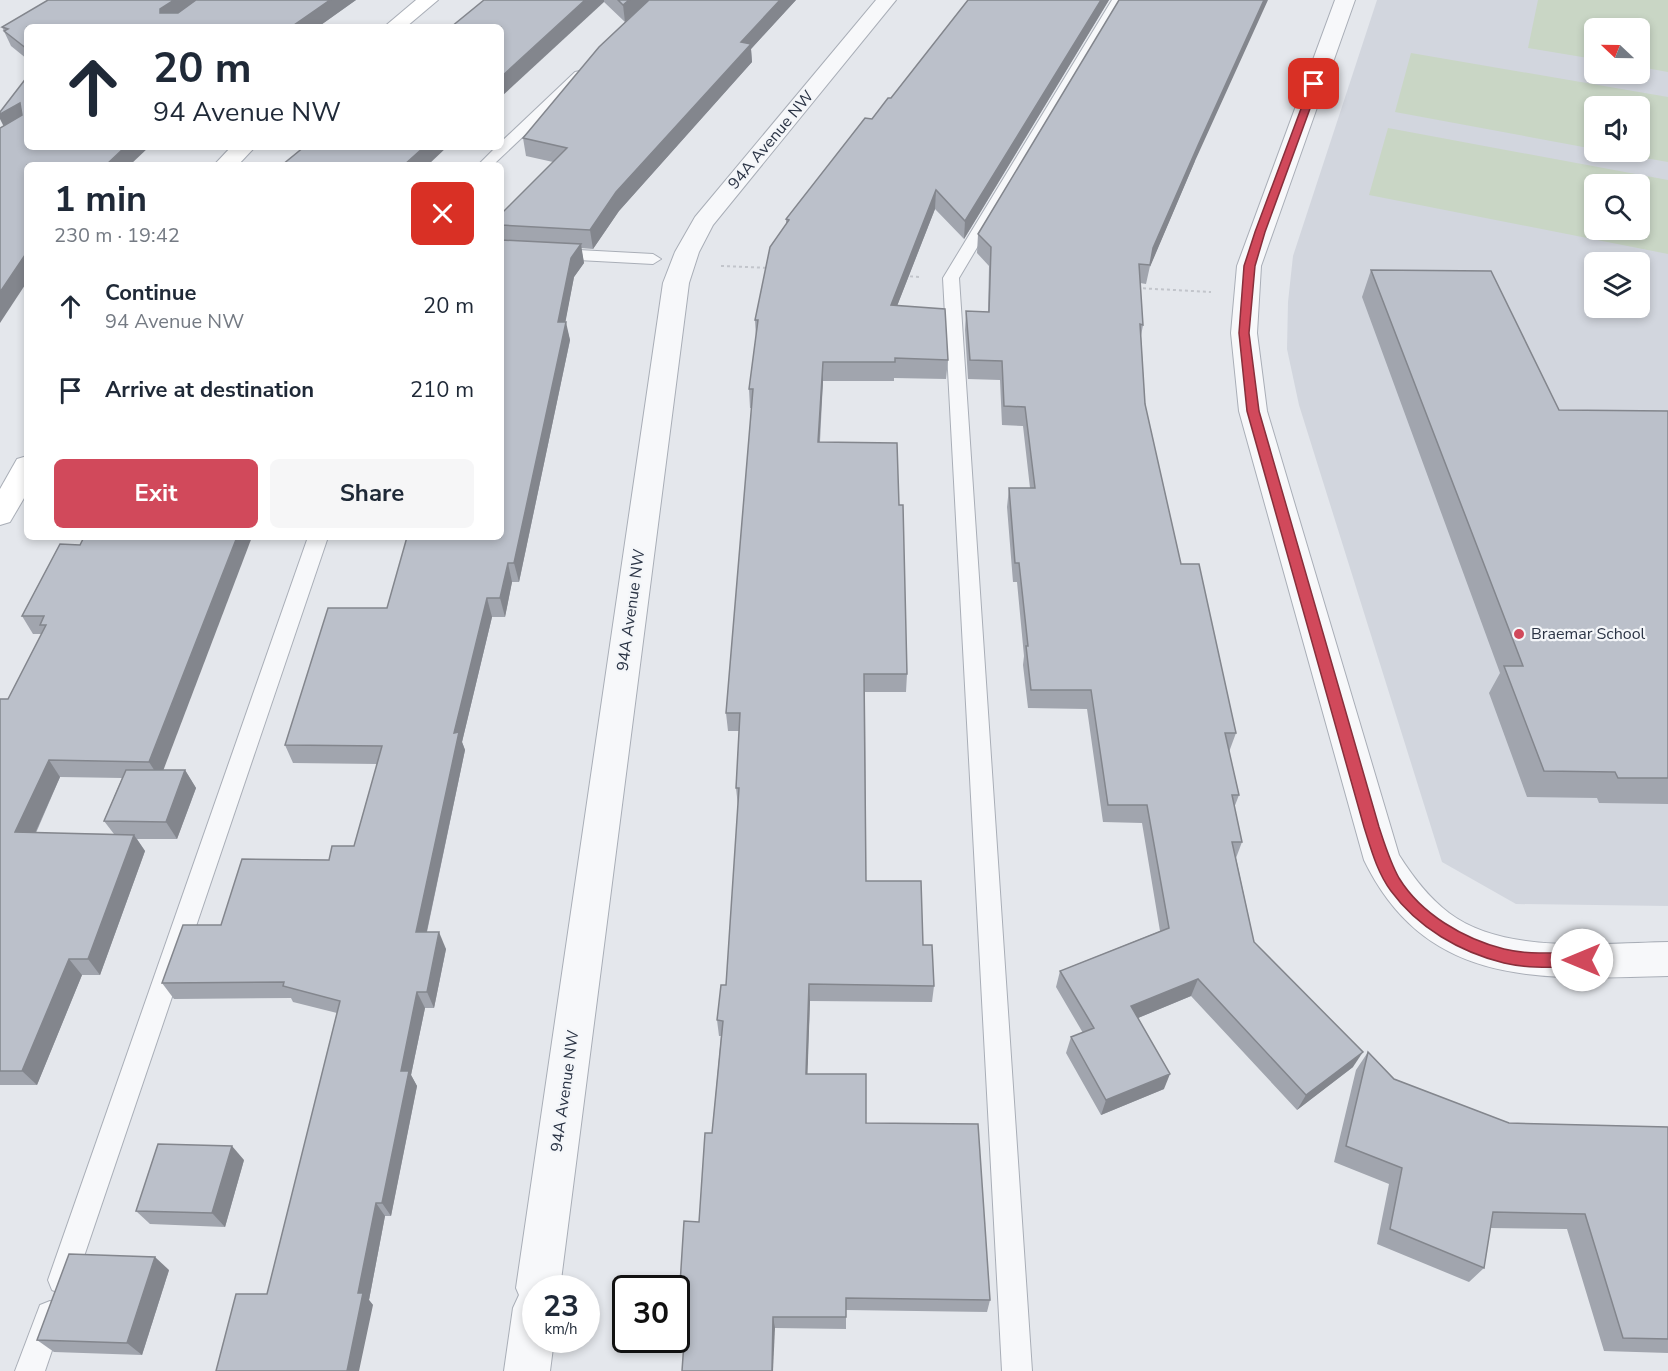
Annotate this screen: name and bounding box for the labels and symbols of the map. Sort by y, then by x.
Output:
north arrow [1584,18,1650,84]
pin [1288,58,1339,109]
street label: 94A Avenue NW [723,86,819,194]
street label: 94A Avenue NW [612,547,651,672]
place label: Braemar School [1531,623,1646,645]
marker: Braemar School [1512,627,1526,641]
position arrow [1550,928,1614,992]
street label: 94A Avenue NW [546,1028,585,1153]
speed limit sign: 30 [612,1275,690,1353]

